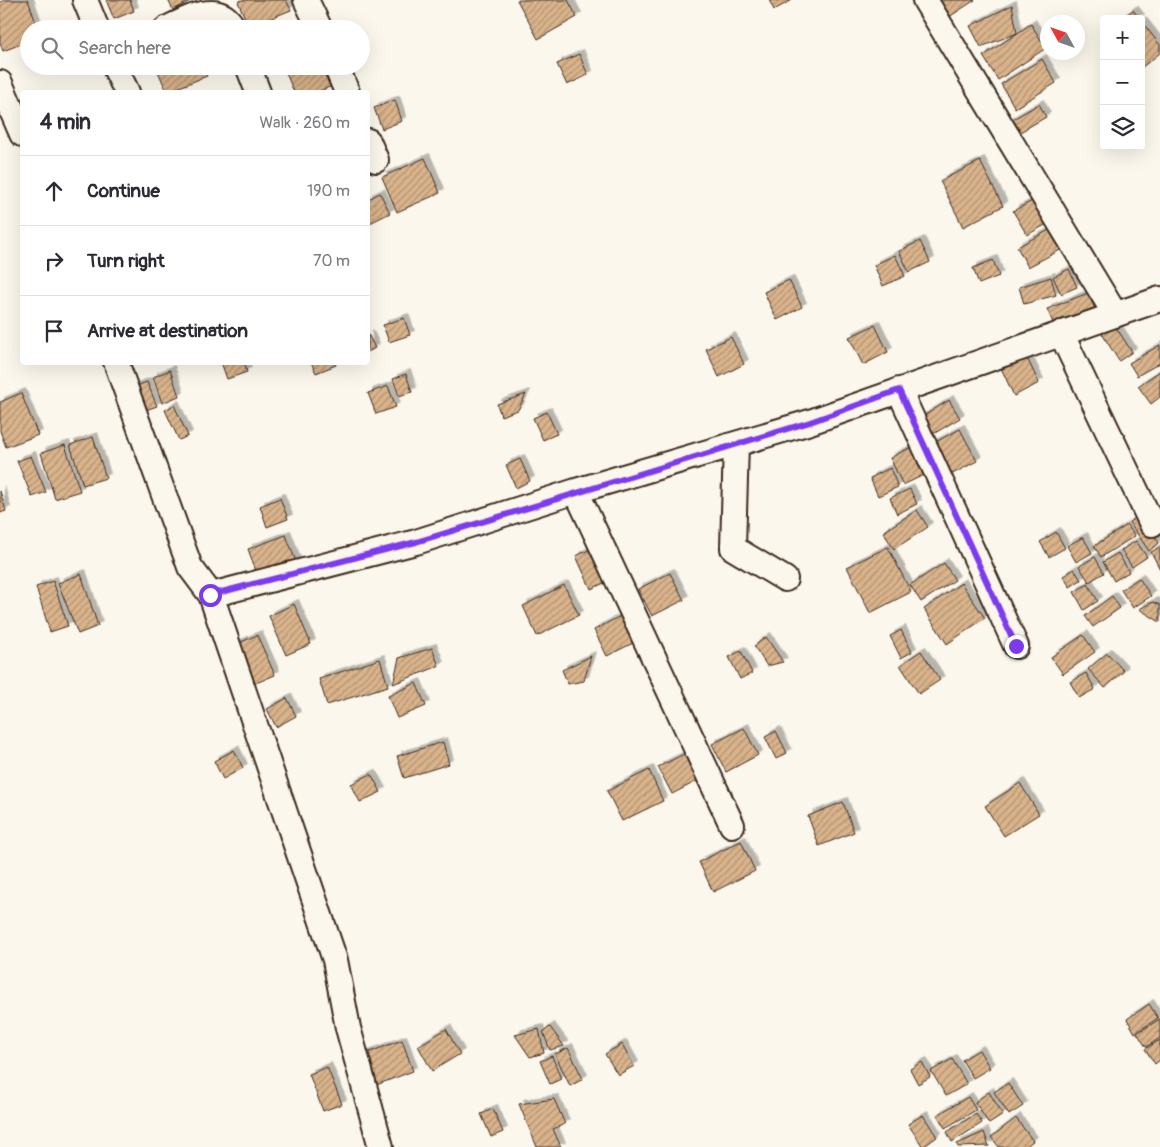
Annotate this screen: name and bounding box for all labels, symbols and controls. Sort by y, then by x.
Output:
north arrow [1040,15,1085,60]
map controls [1100,15,1145,150]
button: + [1100,15,1145,60]
search box [20,20,370,75]
icon: search [38,34,66,62]
text: Search here [78,36,171,60]
button: − [1100,60,1145,105]
button: layers [1100,105,1145,150]
text: 4 min [40,109,91,136]
text: Walk · 260 m [259,113,350,133]
icon: ahead [40,177,68,205]
text: Continue [87,179,160,203]
text: 190 m [307,181,350,201]
icon: right [40,247,68,275]
text: Turn right [87,249,165,273]
text: 70 m [313,251,350,271]
icon: arrive [40,317,68,345]
text: Arrive at destination [87,319,248,343]
route start [199,584,222,607]
route end [1005,635,1028,658]

